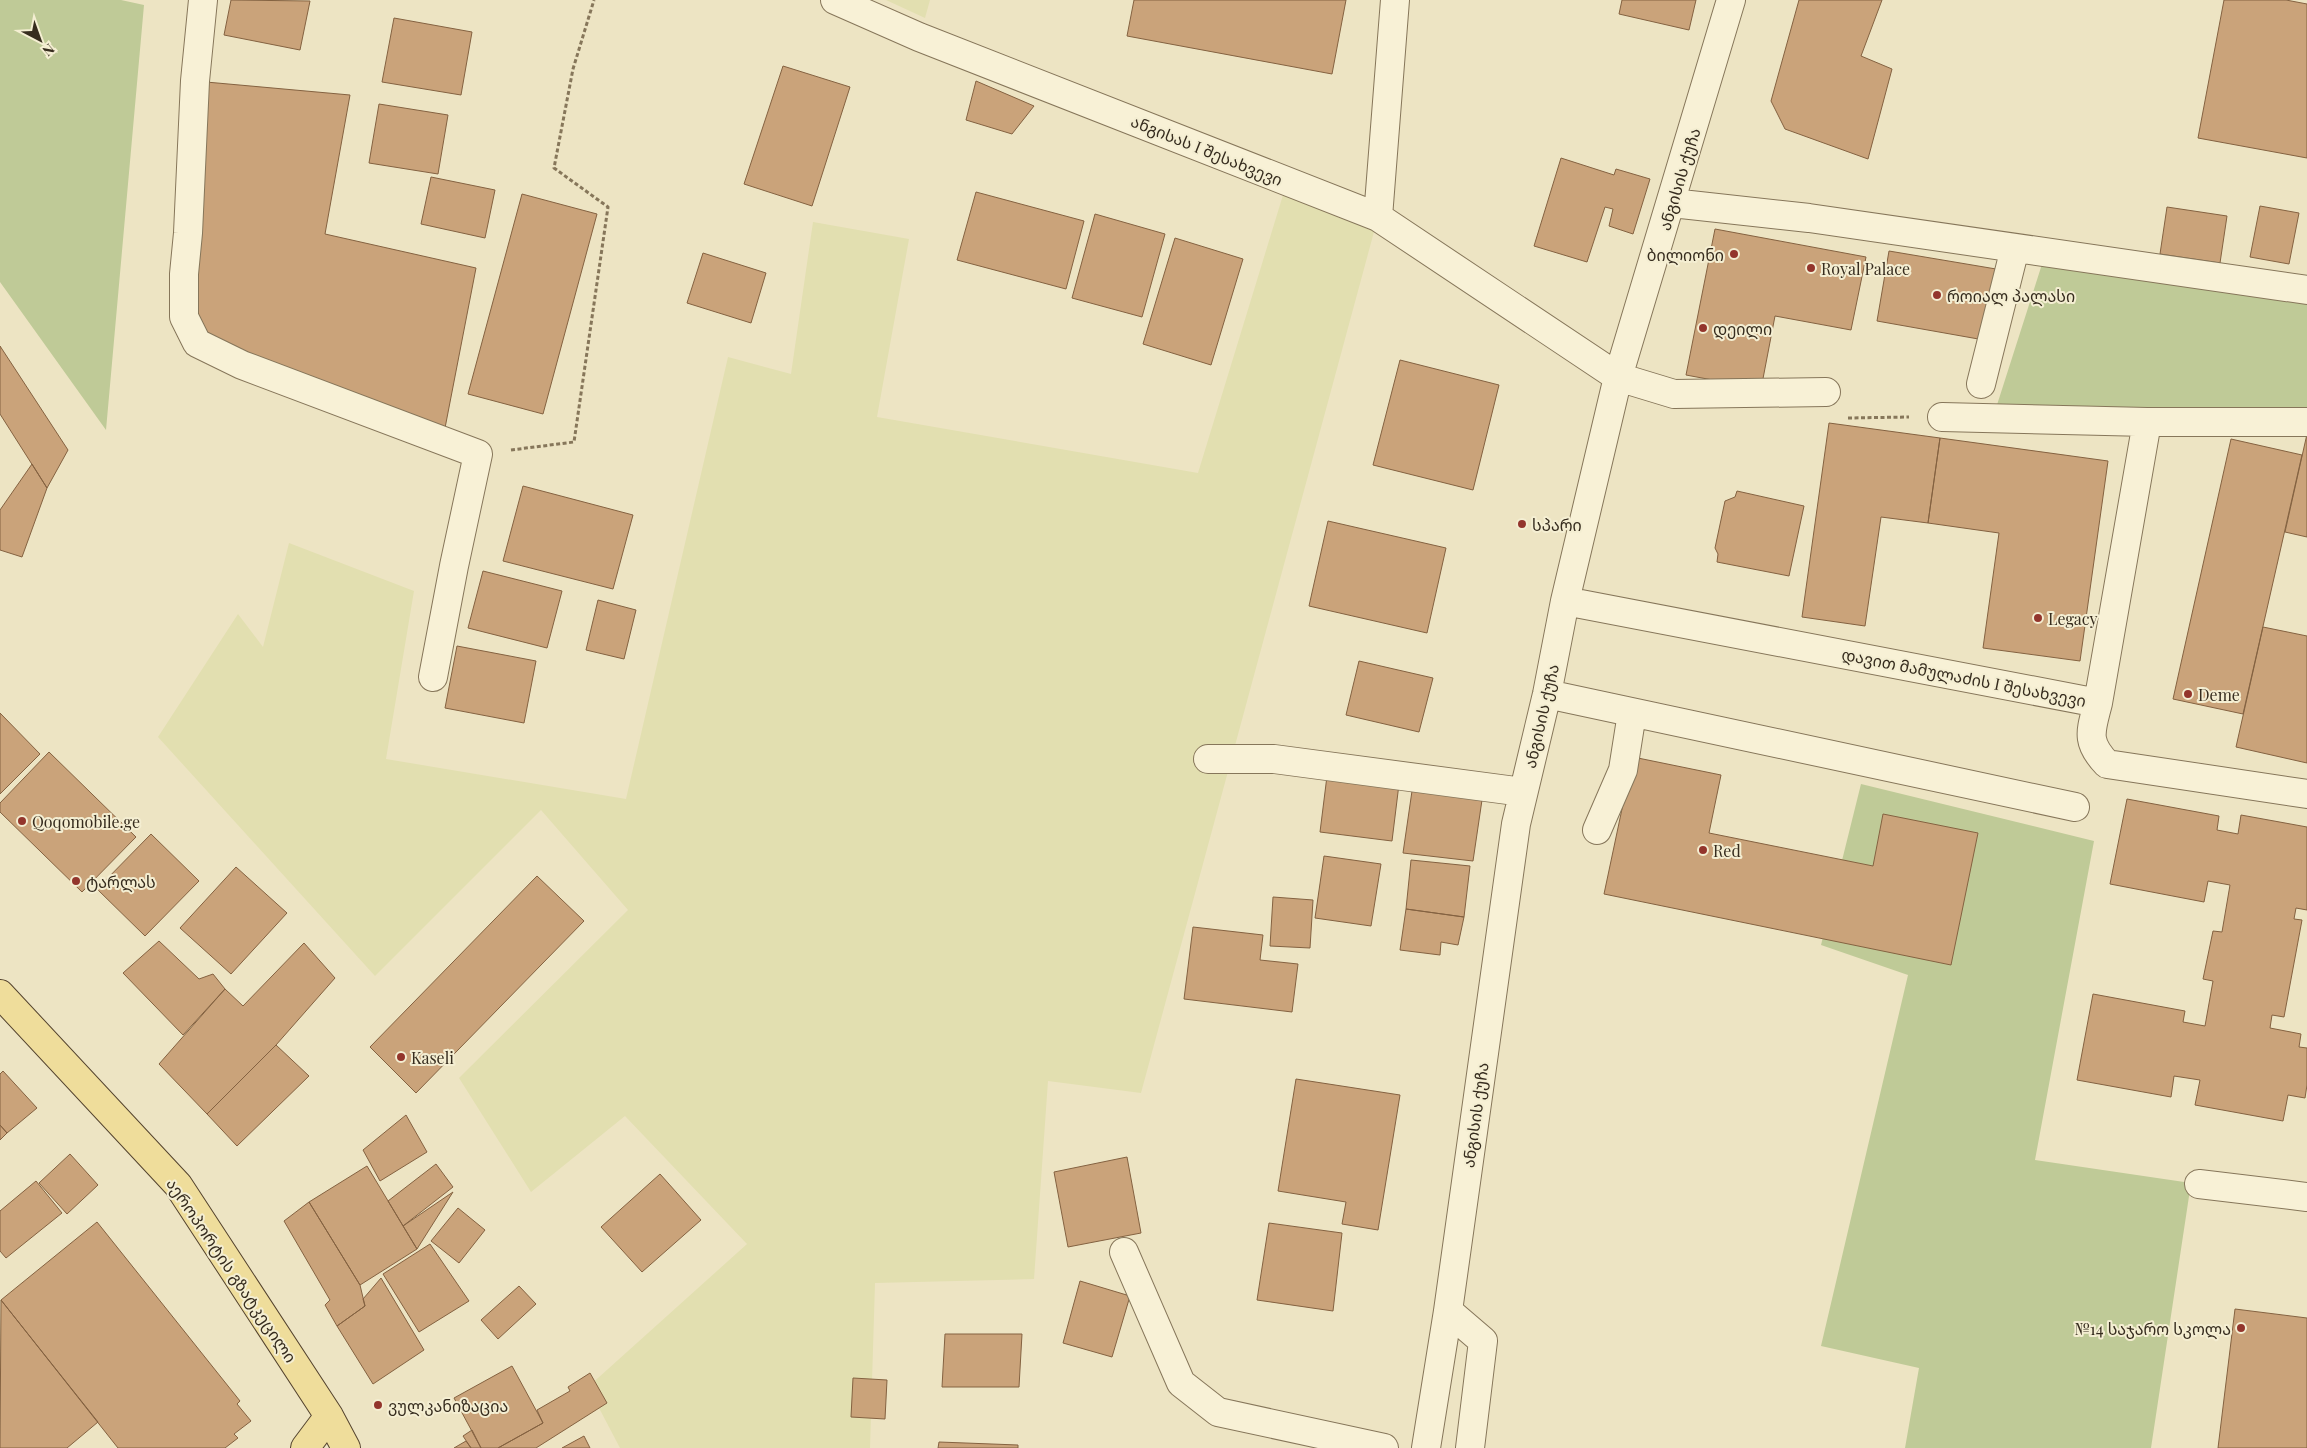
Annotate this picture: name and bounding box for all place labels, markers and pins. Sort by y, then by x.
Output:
place label: ბილიონი [1647,244,1724,266]
marker: ბილიონი [1728,248,1740,260]
place label: Royal Palace [1821,258,1910,279]
marker: Royal Palace [1805,262,1817,274]
place label: როიალ პალასი [1947,285,2075,307]
marker: როიალ პალასი [1931,289,1943,301]
place label: დეილი [1713,318,1772,340]
marker: დეილი [1697,322,1709,334]
place label: სპარი [1532,514,1582,535]
marker: სპარი [1516,518,1528,530]
place label: Legacy [2048,608,2098,629]
marker: Legacy [2032,612,2044,624]
place label: Deme [2198,684,2240,705]
marker: Deme [2182,688,2194,700]
place label: Qoqomobile.ge [32,811,140,832]
marker: Qoqomobile.ge [16,815,28,827]
place label: Red [1713,840,1741,861]
marker: Red [1697,844,1709,856]
place label: ტარლას [86,871,156,893]
marker: ტარლას [70,875,82,887]
place label: Kaseli [411,1047,454,1068]
marker: Kaseli [395,1051,407,1063]
place label: №14 საჯარო სკოლა [2074,1318,2231,1340]
marker: №14 საჯარო სკოლა [2235,1322,2247,1334]
place label: ვულკანიზაცია [388,1395,508,1417]
marker: ვულკანიზაცია [372,1399,384,1411]

